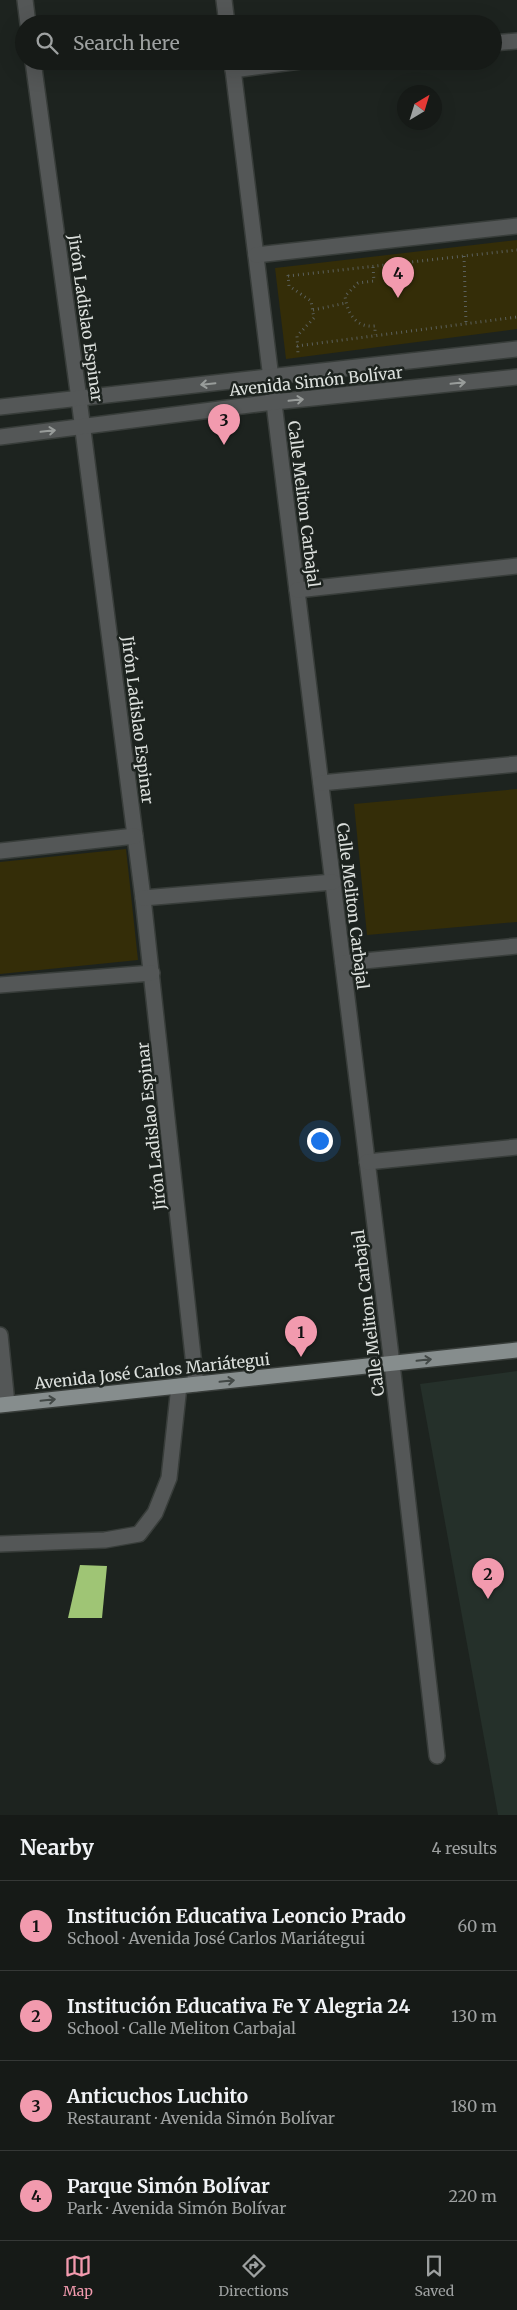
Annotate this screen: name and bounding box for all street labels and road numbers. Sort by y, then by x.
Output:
street label: Jirón Ladislao Espinar [64,232,108,403]
street label: Avenida Simón Bolívar [227,362,404,400]
street label: Calle Meliton Carbajal [284,420,324,588]
street label: Jirón Ladislao Espinar [118,634,158,805]
street label: Calle Meliton Carbajal [333,822,373,990]
street label: Jirón Ladislao Espinar [132,1041,170,1212]
street label: Calle Meliton Carbajal [348,1229,388,1397]
street label: Avenida José Carlos Mariátegui [32,1349,271,1393]

